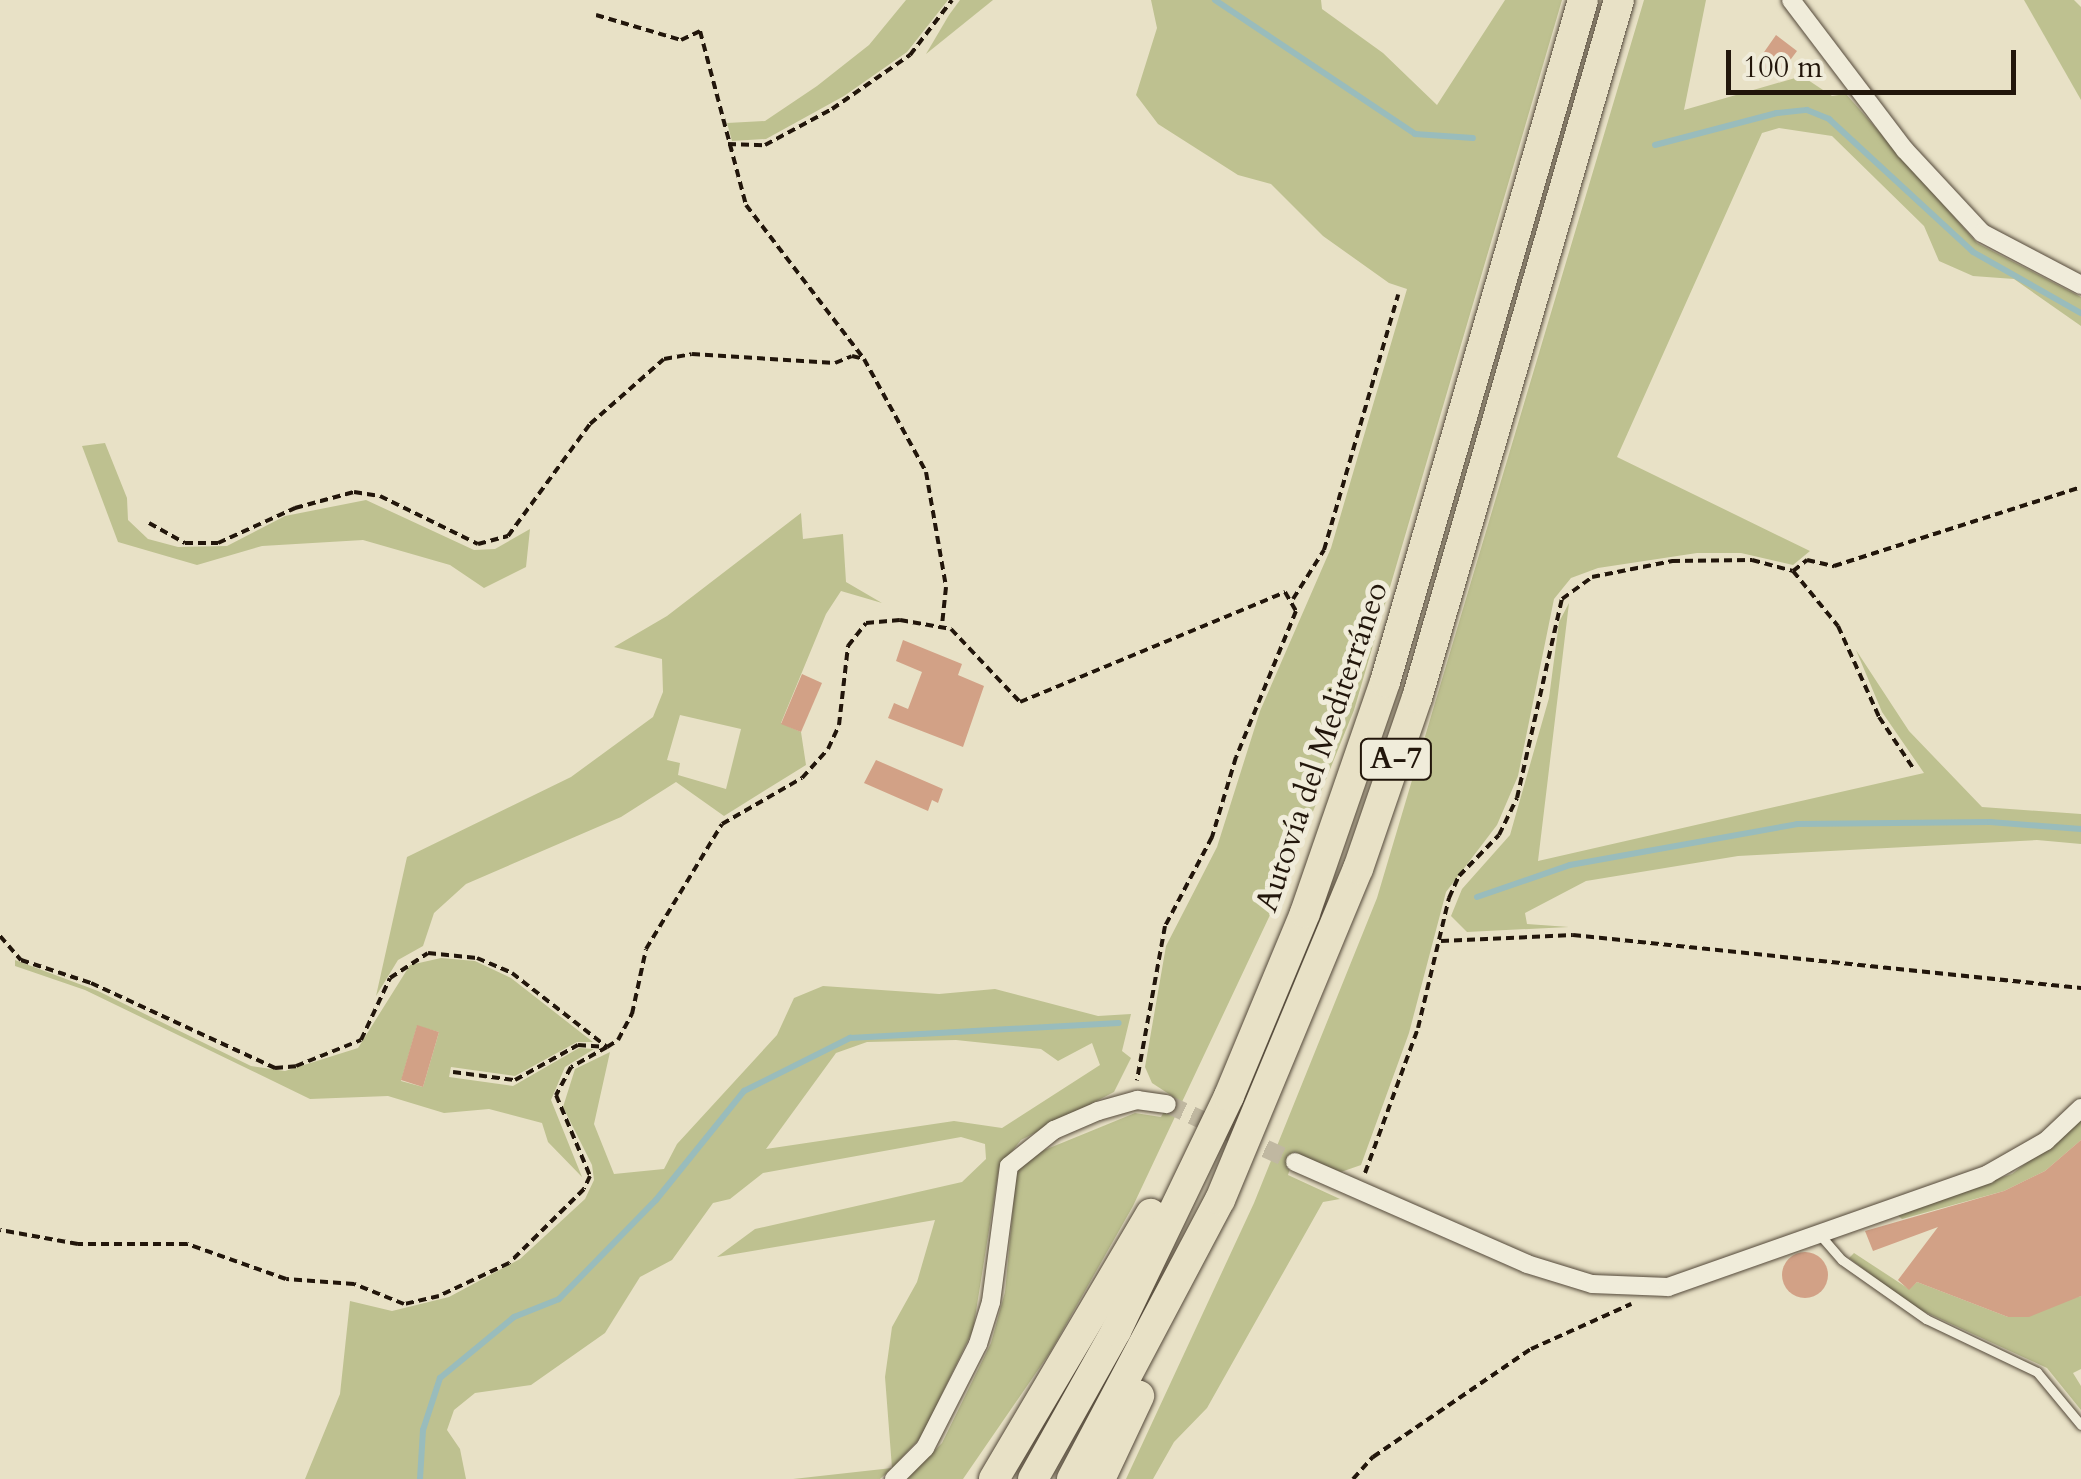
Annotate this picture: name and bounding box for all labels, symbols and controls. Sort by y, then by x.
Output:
scale bar [1731,30,2021,92]
text: 100 m [1743,47,1823,88]
street label: Autovía del Mediterráneo [1247,577,1397,917]
road number: A-7 [1358,734,1434,784]

